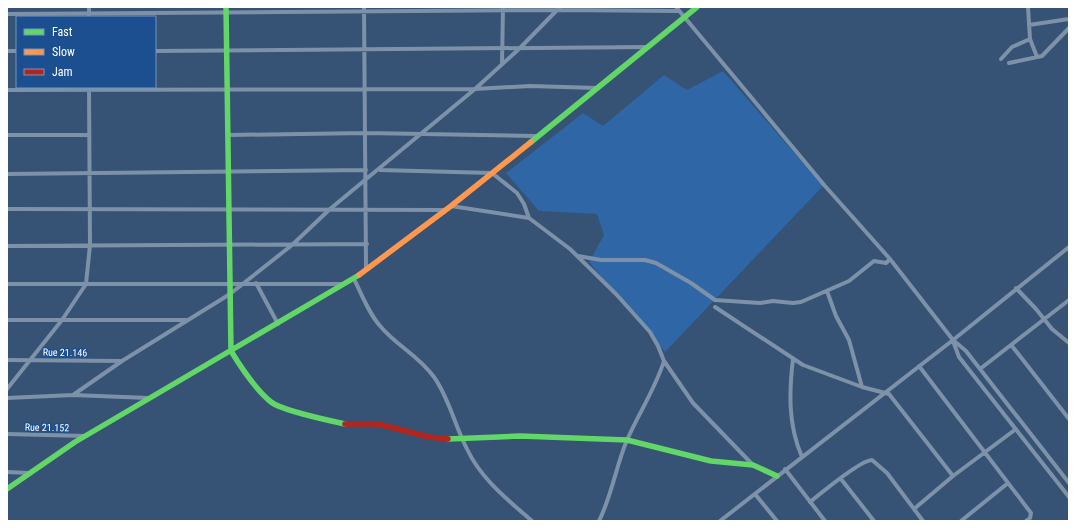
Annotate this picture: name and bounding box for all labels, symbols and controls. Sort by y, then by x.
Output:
legend [16,16,156,88]
text: Fast [52,25,73,39]
text: Slow [52,45,75,59]
text: Jam [52,65,73,79]
street label: Rue 21.146 [43,347,87,358]
street label: Rue 21.152 [25,422,69,433]

